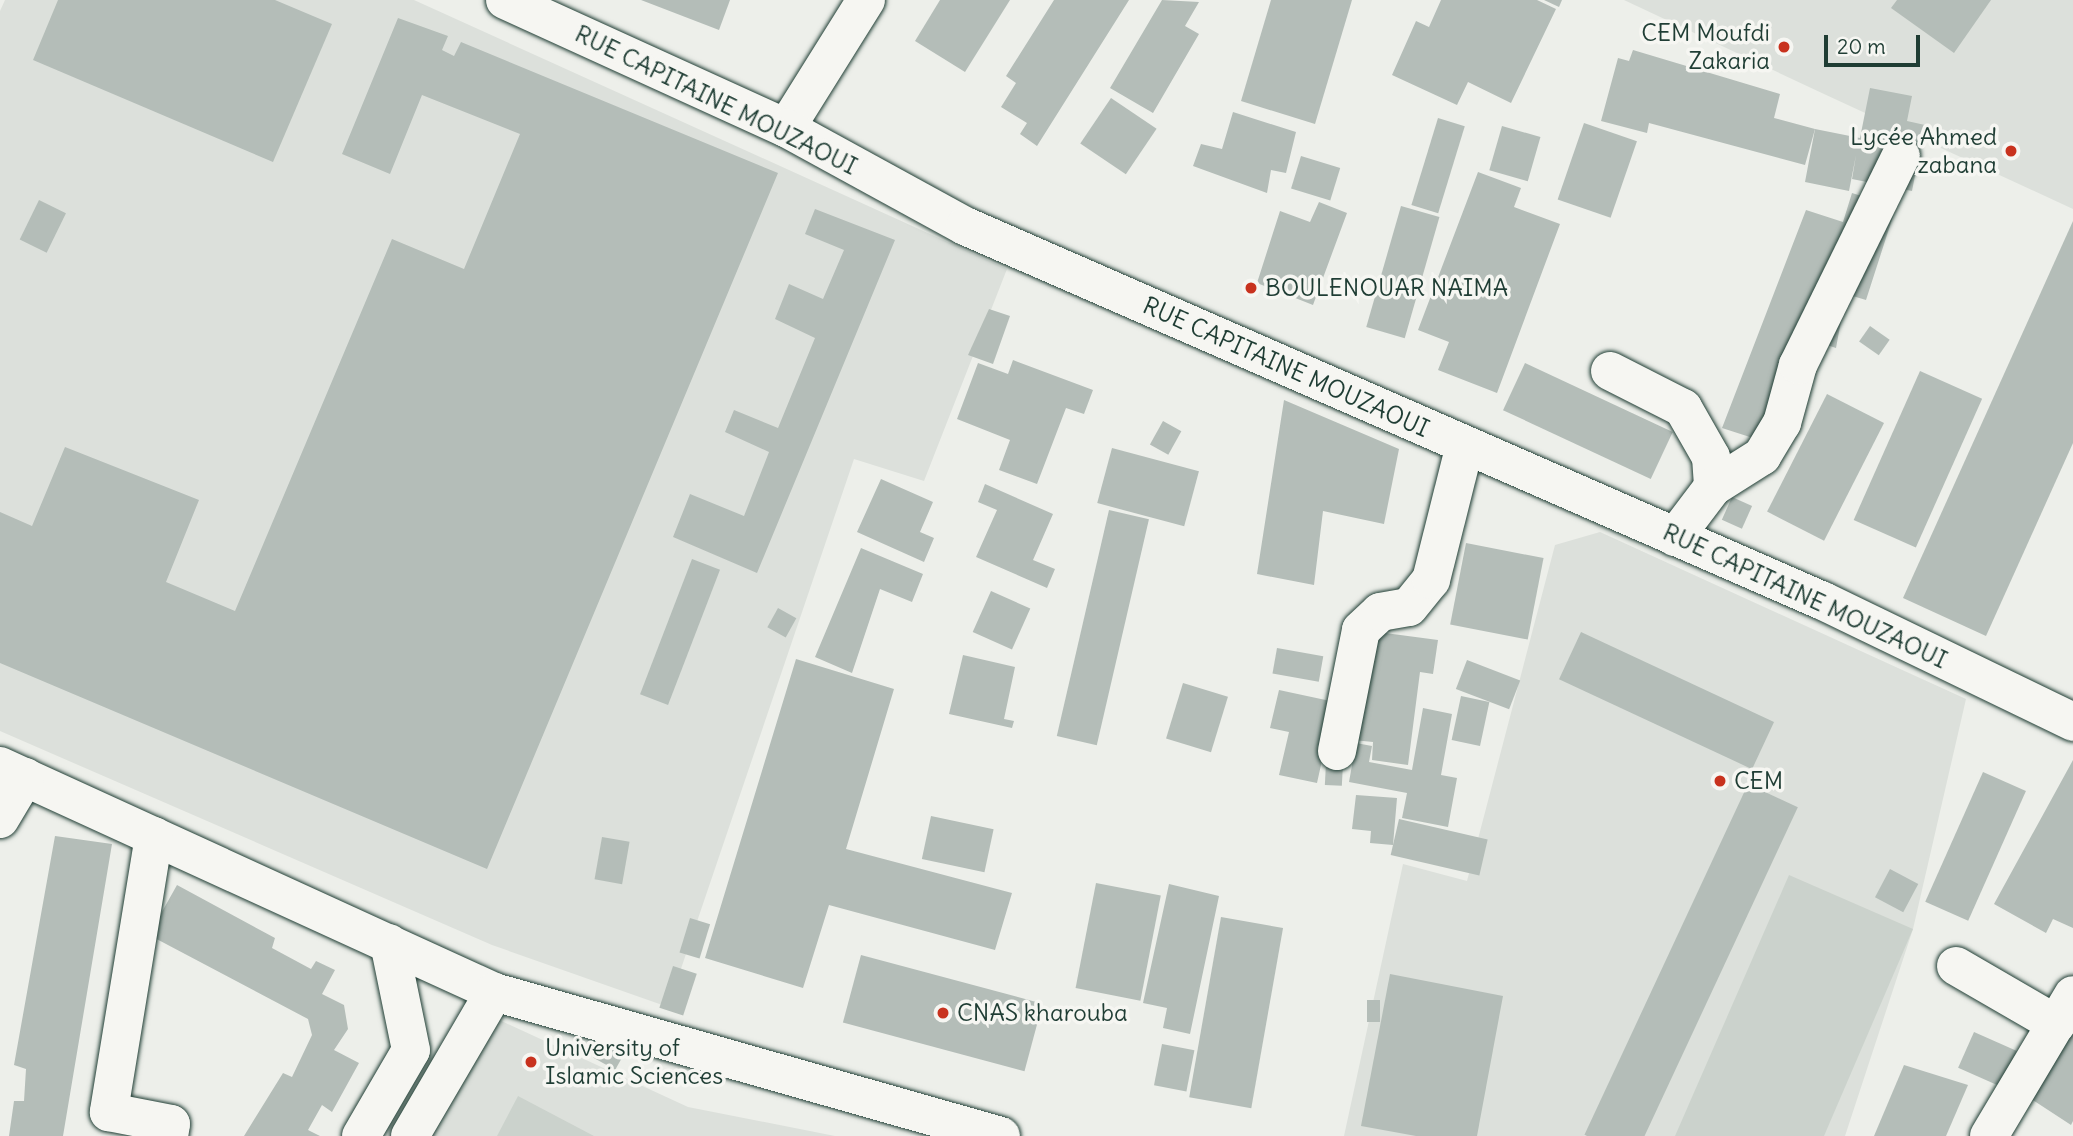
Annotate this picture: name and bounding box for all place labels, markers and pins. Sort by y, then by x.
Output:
place label: CEM Moufdi Zakaria [1641,19,1770,75]
marker: CEM Moufdi Zakaria [1776,39,1792,55]
place label: Lycée Ahmed zabana [1850,123,1997,179]
marker: Lycée Ahmed zabana [2003,143,2019,159]
place label: BOULENOUAR NAIMA [1265,274,1508,302]
marker: BOULENOUAR NAIMA [1243,280,1259,296]
place label: CEM [1734,767,1783,795]
marker: CEM [1712,773,1728,789]
place label: CNAS kharouba [957,999,1128,1027]
marker: CNAS kharouba [935,1005,951,1021]
place label: University of Islamic Sciences [545,1034,723,1090]
marker: University of Islamic Sciences [523,1054,539,1070]

